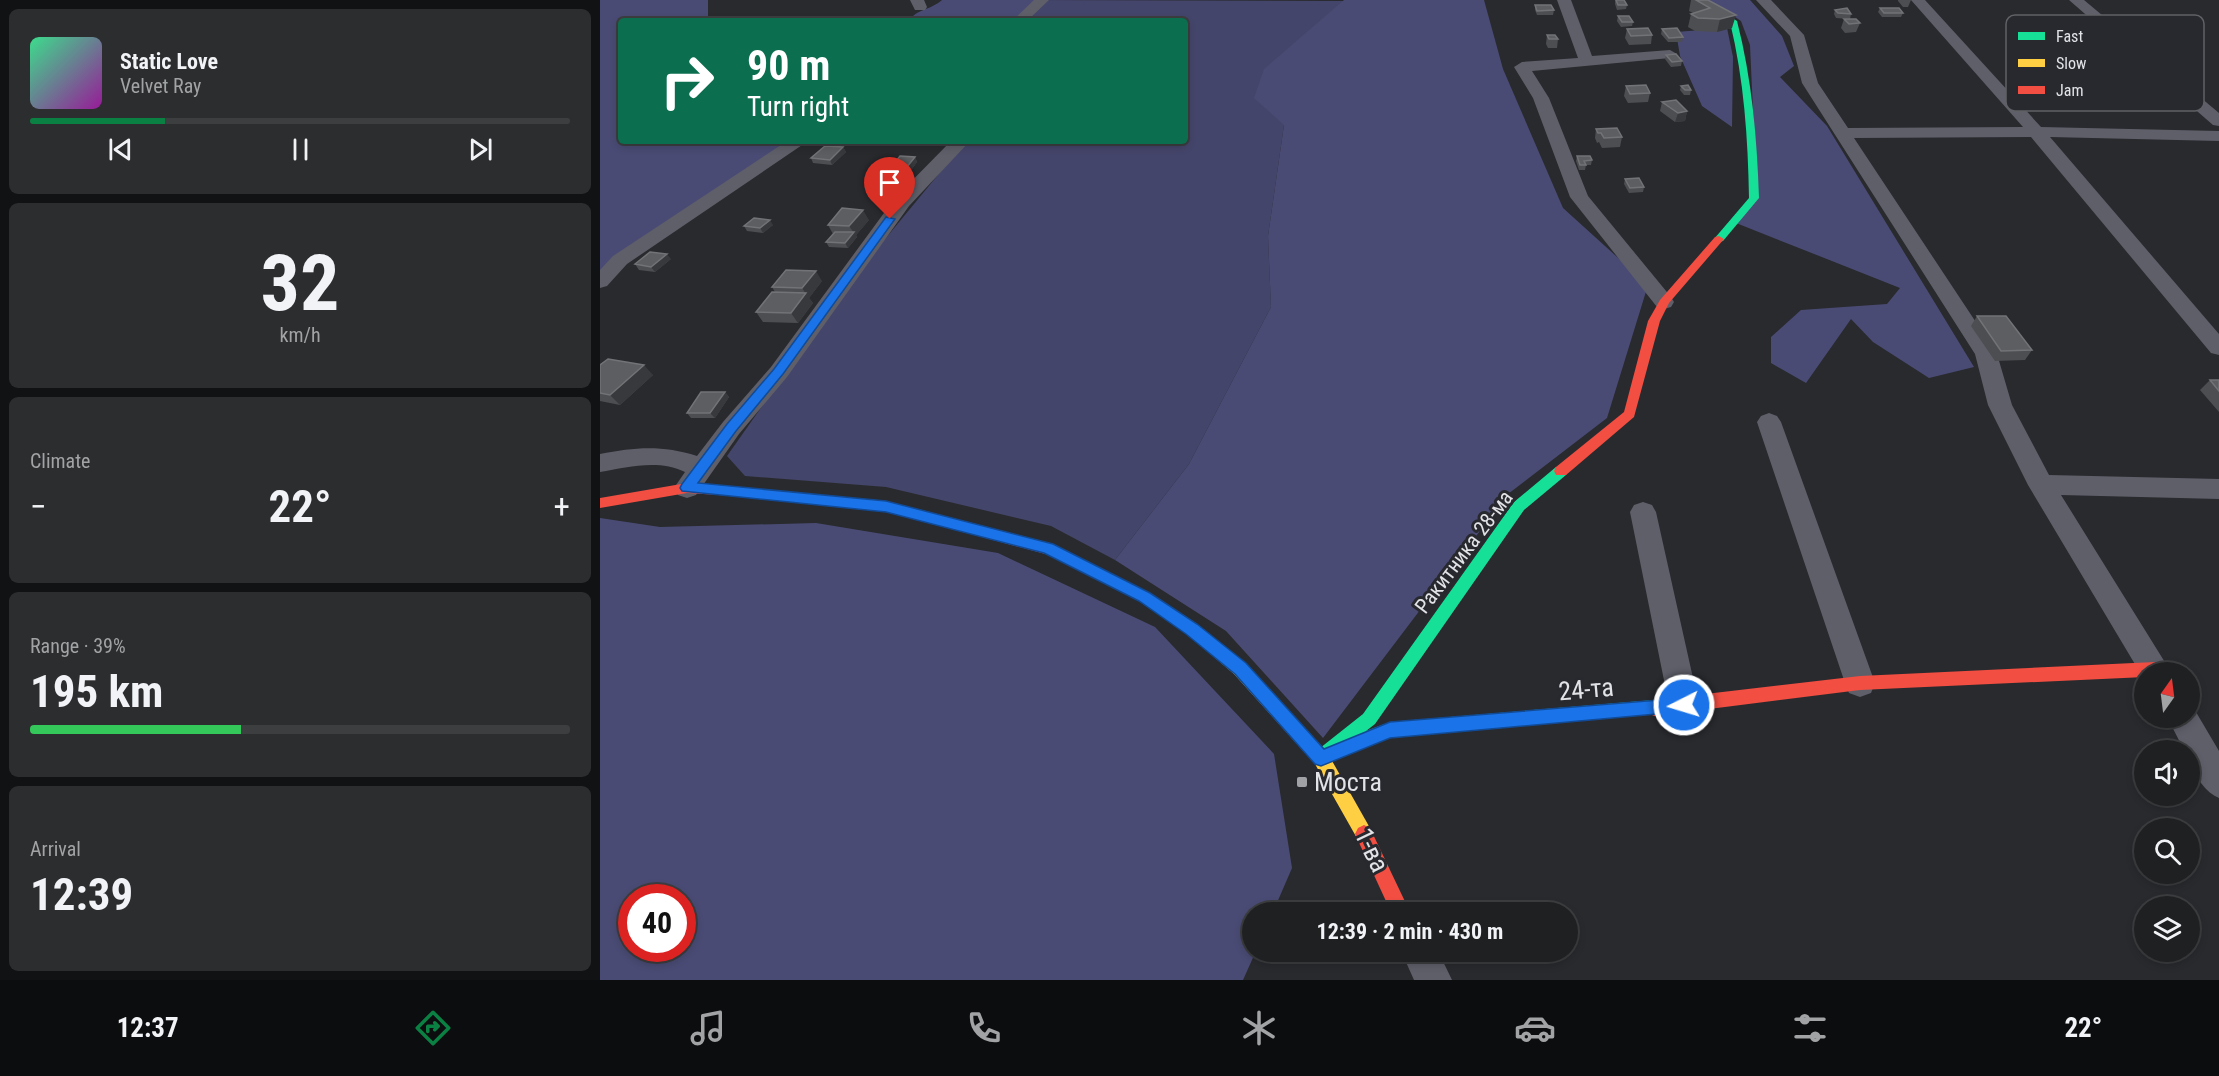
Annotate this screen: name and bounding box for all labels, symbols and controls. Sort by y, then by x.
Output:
legend [2006,15,2204,111]
text: Fast [2056,27,2083,46]
text: 90 m [747,41,830,90]
icon: right [648,42,726,120]
text: Static Love [120,49,218,74]
text: Slow [2056,54,2086,73]
text: Velvet Ray [120,74,201,98]
text: Jam [2056,81,2083,100]
text: Turn right [747,91,849,123]
icon: previous [104,133,137,166]
icon: pause [284,133,317,166]
icon: next [464,133,497,166]
pin [864,157,915,219]
icon: arrive [873,166,906,199]
text: 32 [261,238,339,329]
text: km/h [279,323,321,347]
text: Climate [30,449,90,473]
text: 22° [269,480,332,533]
street label: Ракитника 28-ма [1410,486,1518,618]
text: − [30,487,47,526]
text: + [554,487,570,526]
text: Range · 39% [30,634,126,658]
north arrow [2134,662,2200,728]
map controls [2134,662,2200,962]
text: 195 km [30,665,163,718]
street label: 24-та [1557,672,1615,706]
position arrow [1652,673,1716,737]
button: sound [2134,740,2200,806]
place label: Моста [1314,767,1382,797]
marker: Моста [1295,775,1309,789]
button: search [2134,818,2200,884]
street label: 1-ва [1349,823,1395,877]
text: Arrival [30,837,81,861]
text: 12:39 [30,868,133,921]
speed limit sign: 40 [618,884,696,962]
button: layers [2134,896,2200,962]
text: 12:39 · 2 min · 430 m [1317,919,1503,944]
icon: directions [412,1007,454,1049]
icon: music [687,1007,729,1049]
icon: phone [963,1007,1005,1049]
icon: climate [1238,1007,1280,1049]
icon: car [1514,1007,1556,1049]
icon: filters [1789,1007,1831,1049]
text: 12:37 [117,1012,179,1044]
text: 22° [2064,1012,2102,1044]

